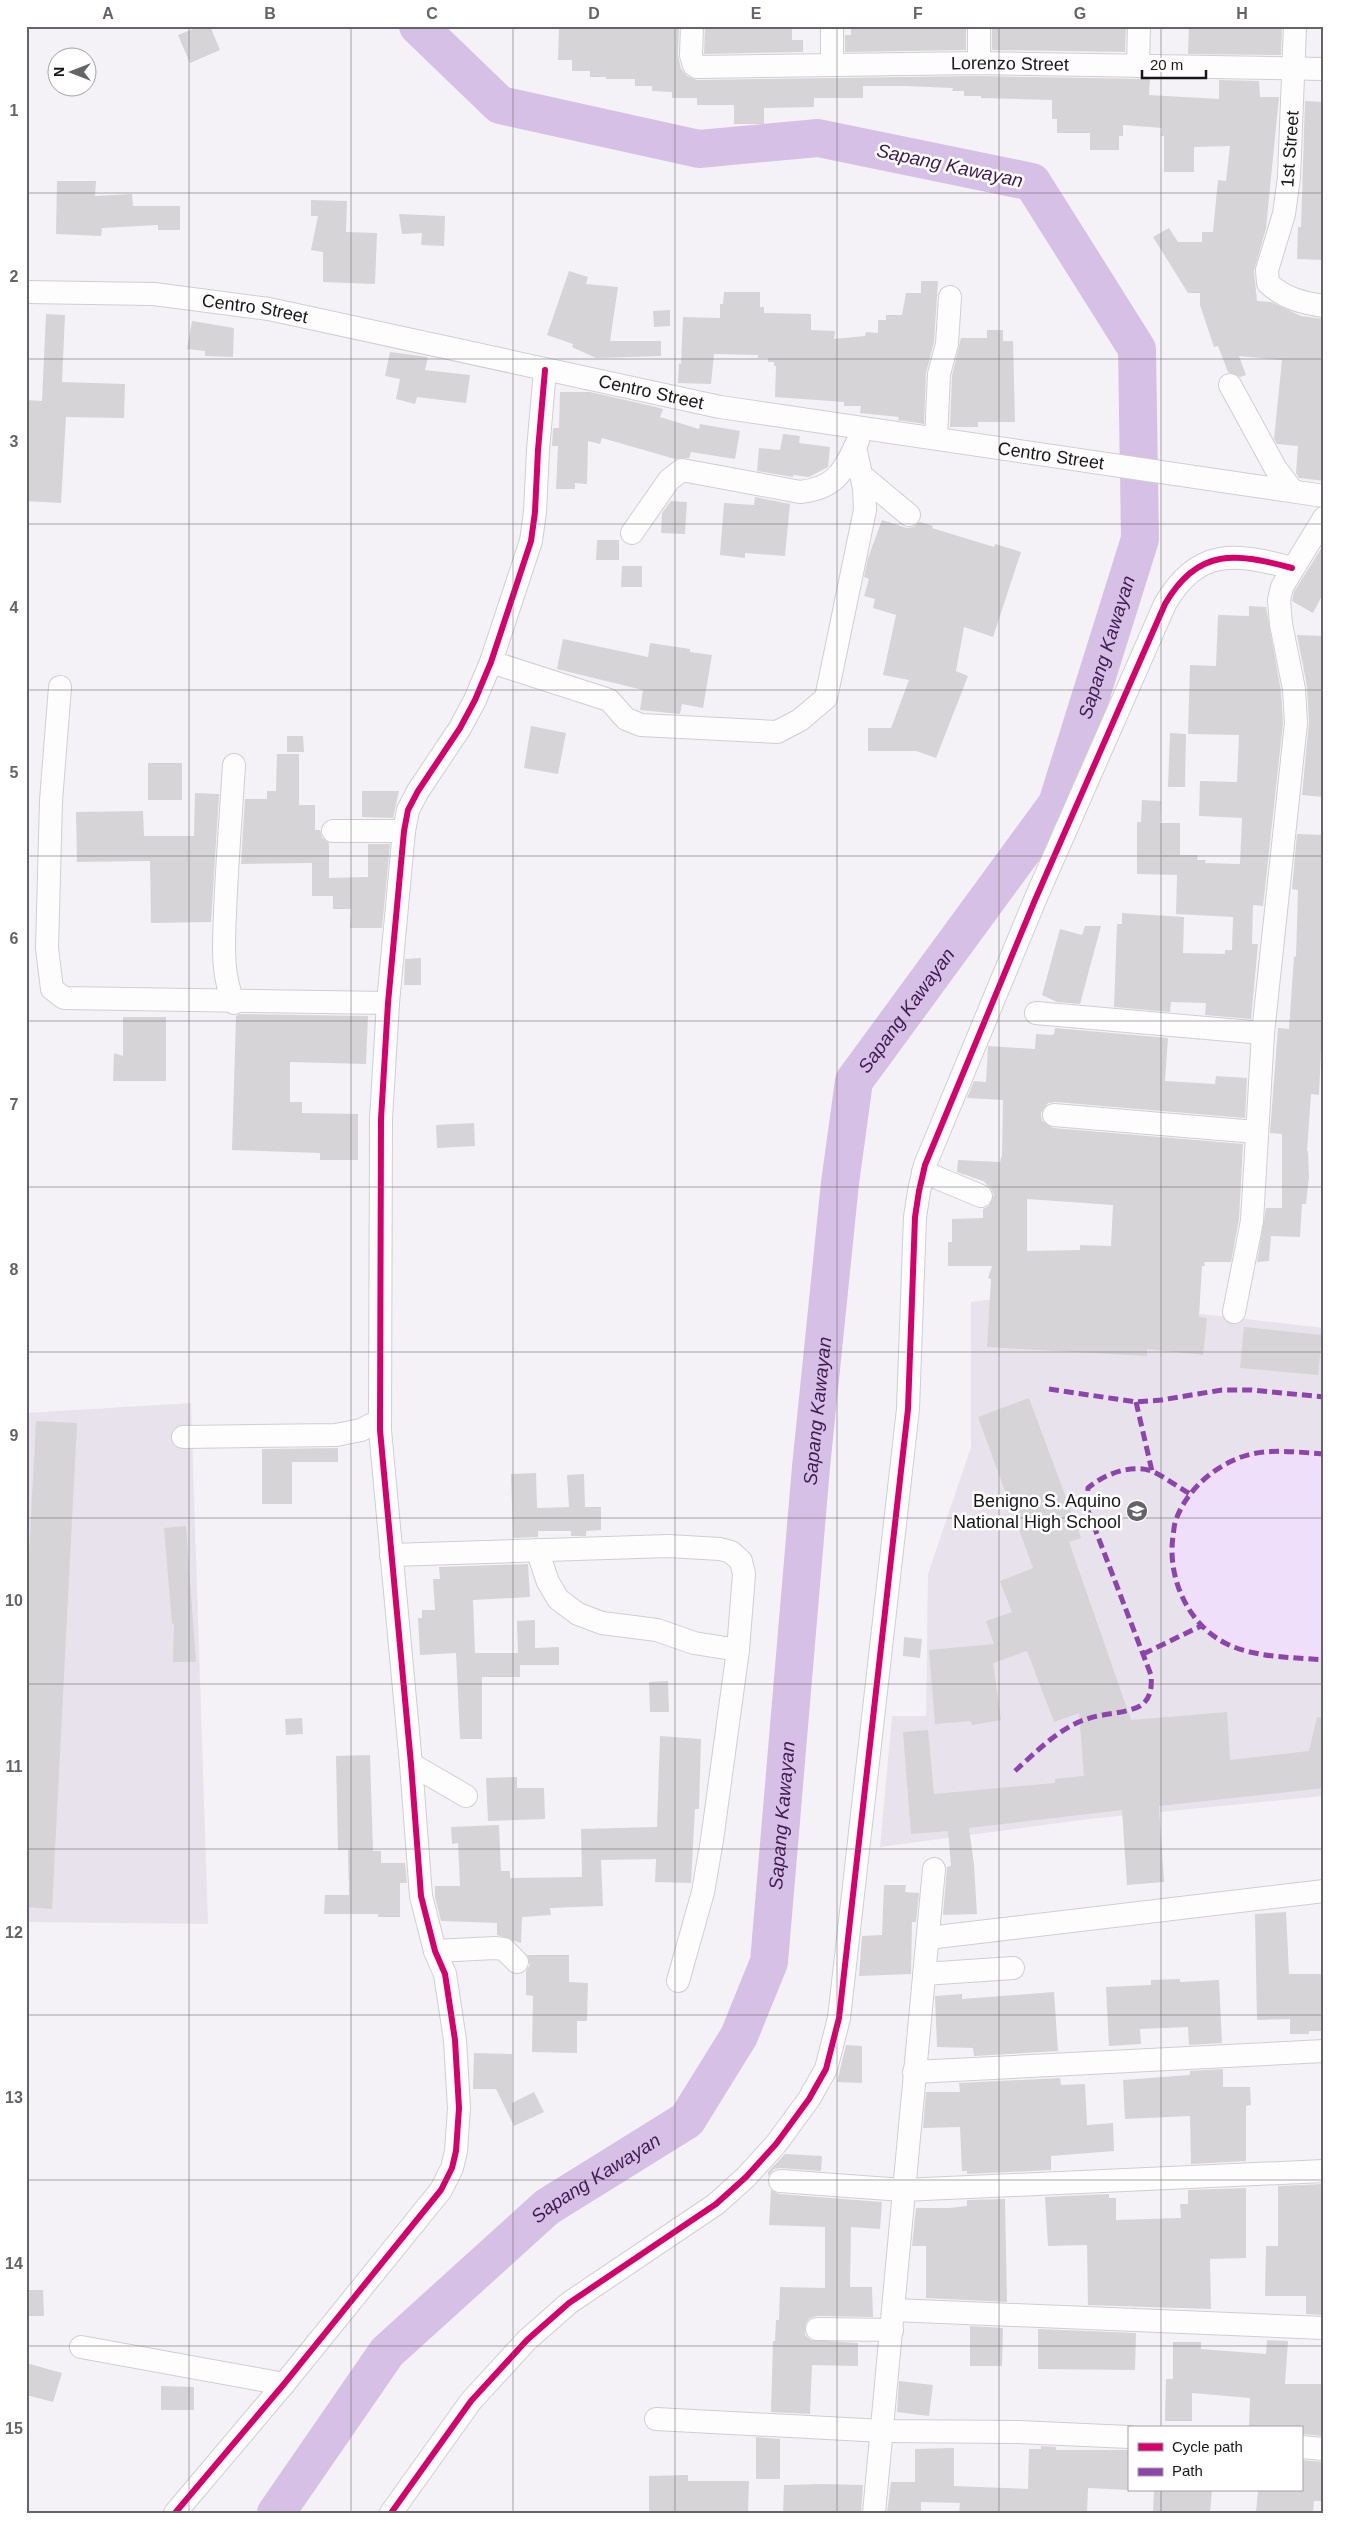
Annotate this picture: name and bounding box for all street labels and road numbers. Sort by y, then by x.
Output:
street label: Lorenzo Street [951,53,1069,75]
street label: 1st Street [1277,110,1303,188]
street label: Centro Street [201,290,310,327]
street label: Centro Street [597,371,706,413]
street label: Centro Street [996,438,1105,473]

